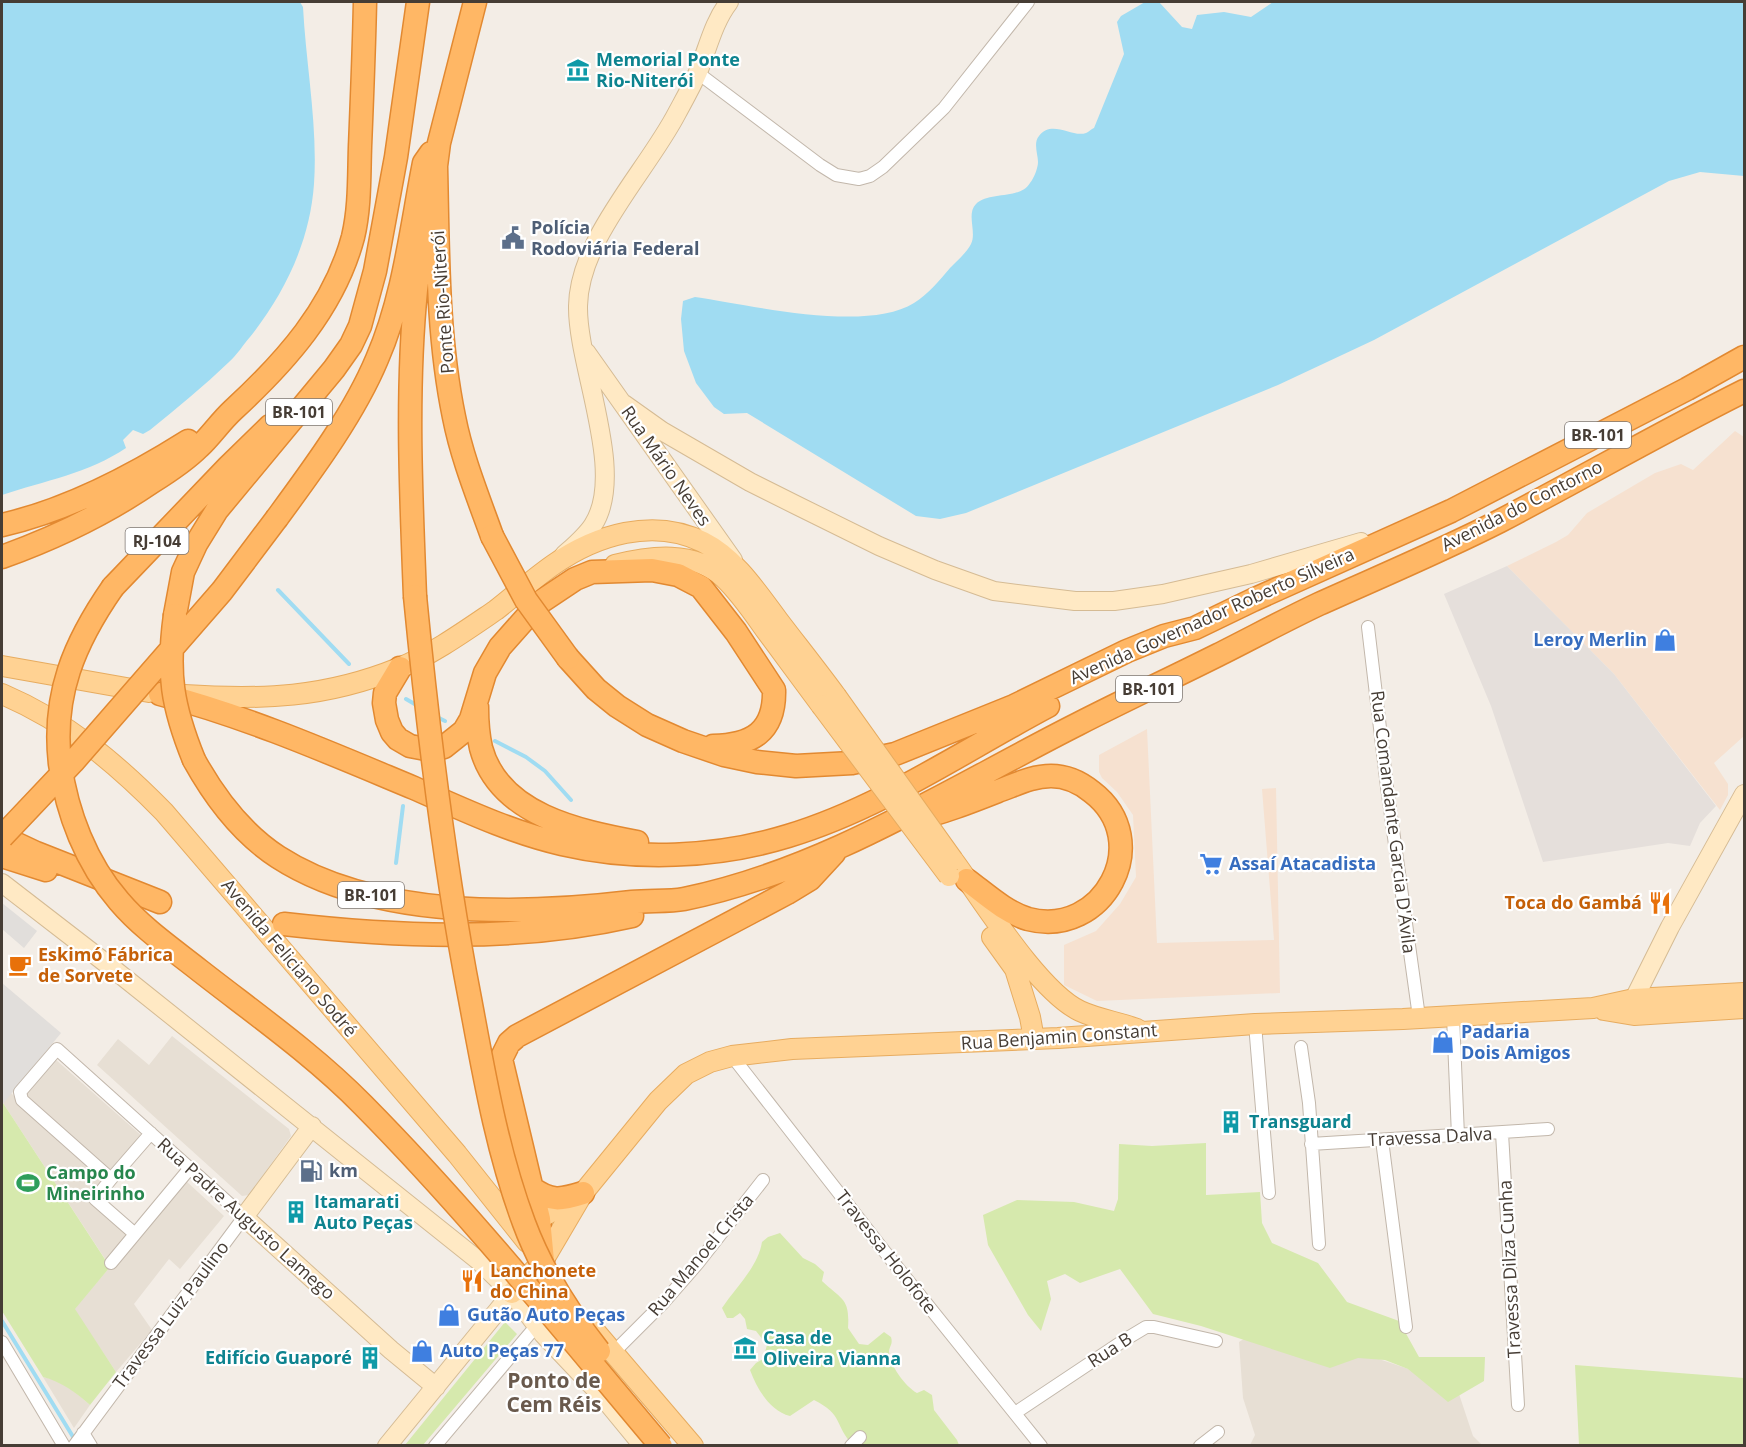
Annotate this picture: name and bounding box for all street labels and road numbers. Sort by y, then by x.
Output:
street label: Ponte Rio-Niterói [425,230,459,374]
road number: BR-101 [266,399,332,425]
street label: Rua Mário Neves [616,400,717,530]
road number: BR-101 [1565,422,1631,448]
street label: Avenida do Contorno [1437,454,1606,556]
road number: RJ-104 [126,528,188,554]
street label: Avenida Governador Roberto Silveira [1065,541,1358,689]
road number: BR-101 [1116,676,1182,702]
street label: Rua Comandante Garcia D'Ávila [1366,689,1422,955]
street label: Avenida Feliciano Sodré [217,873,363,1041]
road number: BR-101 [338,882,404,908]
street label: Rua Benjamin Constant [960,1017,1158,1055]
street label: Travessa Dalva [1367,1121,1493,1151]
street label: Rua Padre Augusto Lamego [153,1132,341,1305]
street label: Travessa Dilza Cunha [1492,1180,1526,1359]
street label: Travessa Holofote [831,1184,943,1318]
street label: Rua Manoel Crista [642,1188,758,1320]
street label: Travessa Luiz Paulino [107,1236,234,1393]
street label: Rua B [1083,1326,1136,1372]

